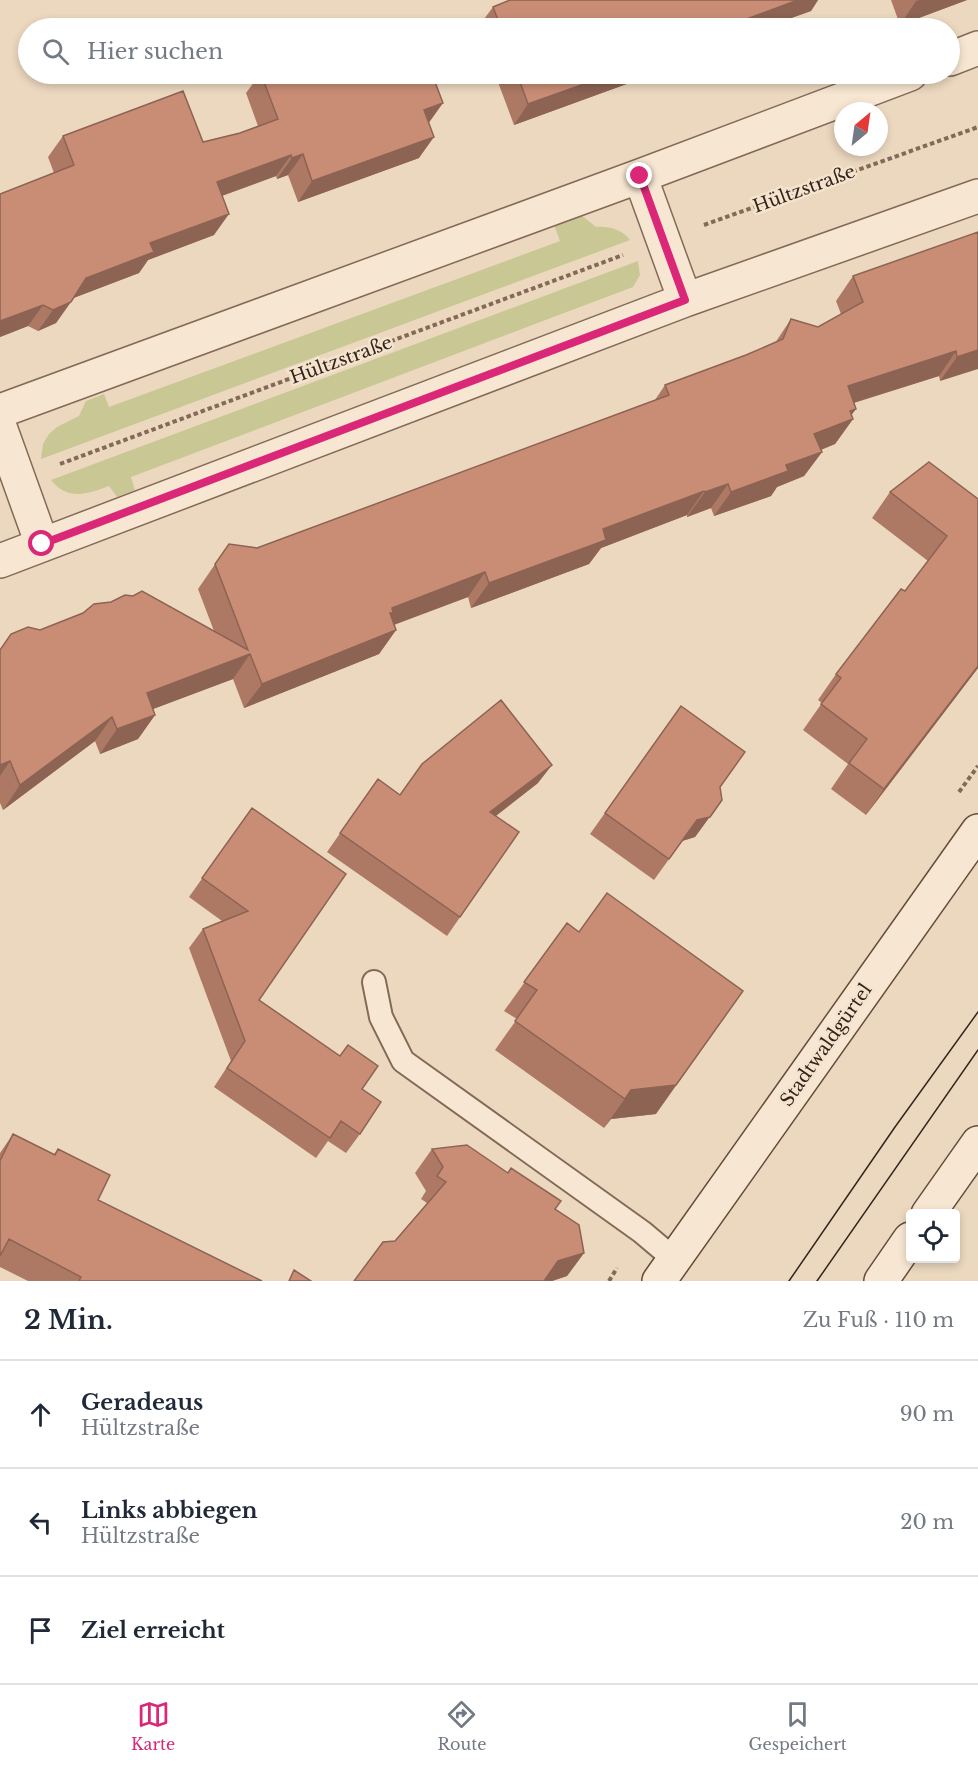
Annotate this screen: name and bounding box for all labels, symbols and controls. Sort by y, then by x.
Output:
search box [18,18,960,84]
icon: search [39,35,72,68]
text: Hier suchen [87,38,223,65]
north arrow [834,102,888,156]
street label: Hültzstraße [750,160,858,218]
route end [626,162,652,188]
street label: Hültzstraße [287,331,395,389]
route start [28,530,54,556]
street label: Stadtwaldgürtel [775,979,877,1111]
map controls [906,1209,960,1263]
button: locate [906,1209,960,1263]
text: 2 Min. [24,1304,113,1336]
text: Zu Fuß · 110 m [803,1308,954,1332]
text: Geradeaus [81,1389,203,1416]
icon: ahead [24,1398,57,1431]
text: 90 m [900,1402,954,1426]
text: Hültzstraße [81,1416,200,1440]
text: Links abbiegen [81,1497,258,1524]
icon: left [24,1506,57,1539]
text: 20 m [900,1510,954,1534]
text: Hültzstraße [81,1524,200,1548]
icon: arrive [24,1614,57,1647]
text: Ziel erreicht [81,1617,225,1644]
tab: Karte [131,1698,175,1754]
tab: Route [438,1698,486,1754]
tab: Gespeichert [749,1698,847,1754]

